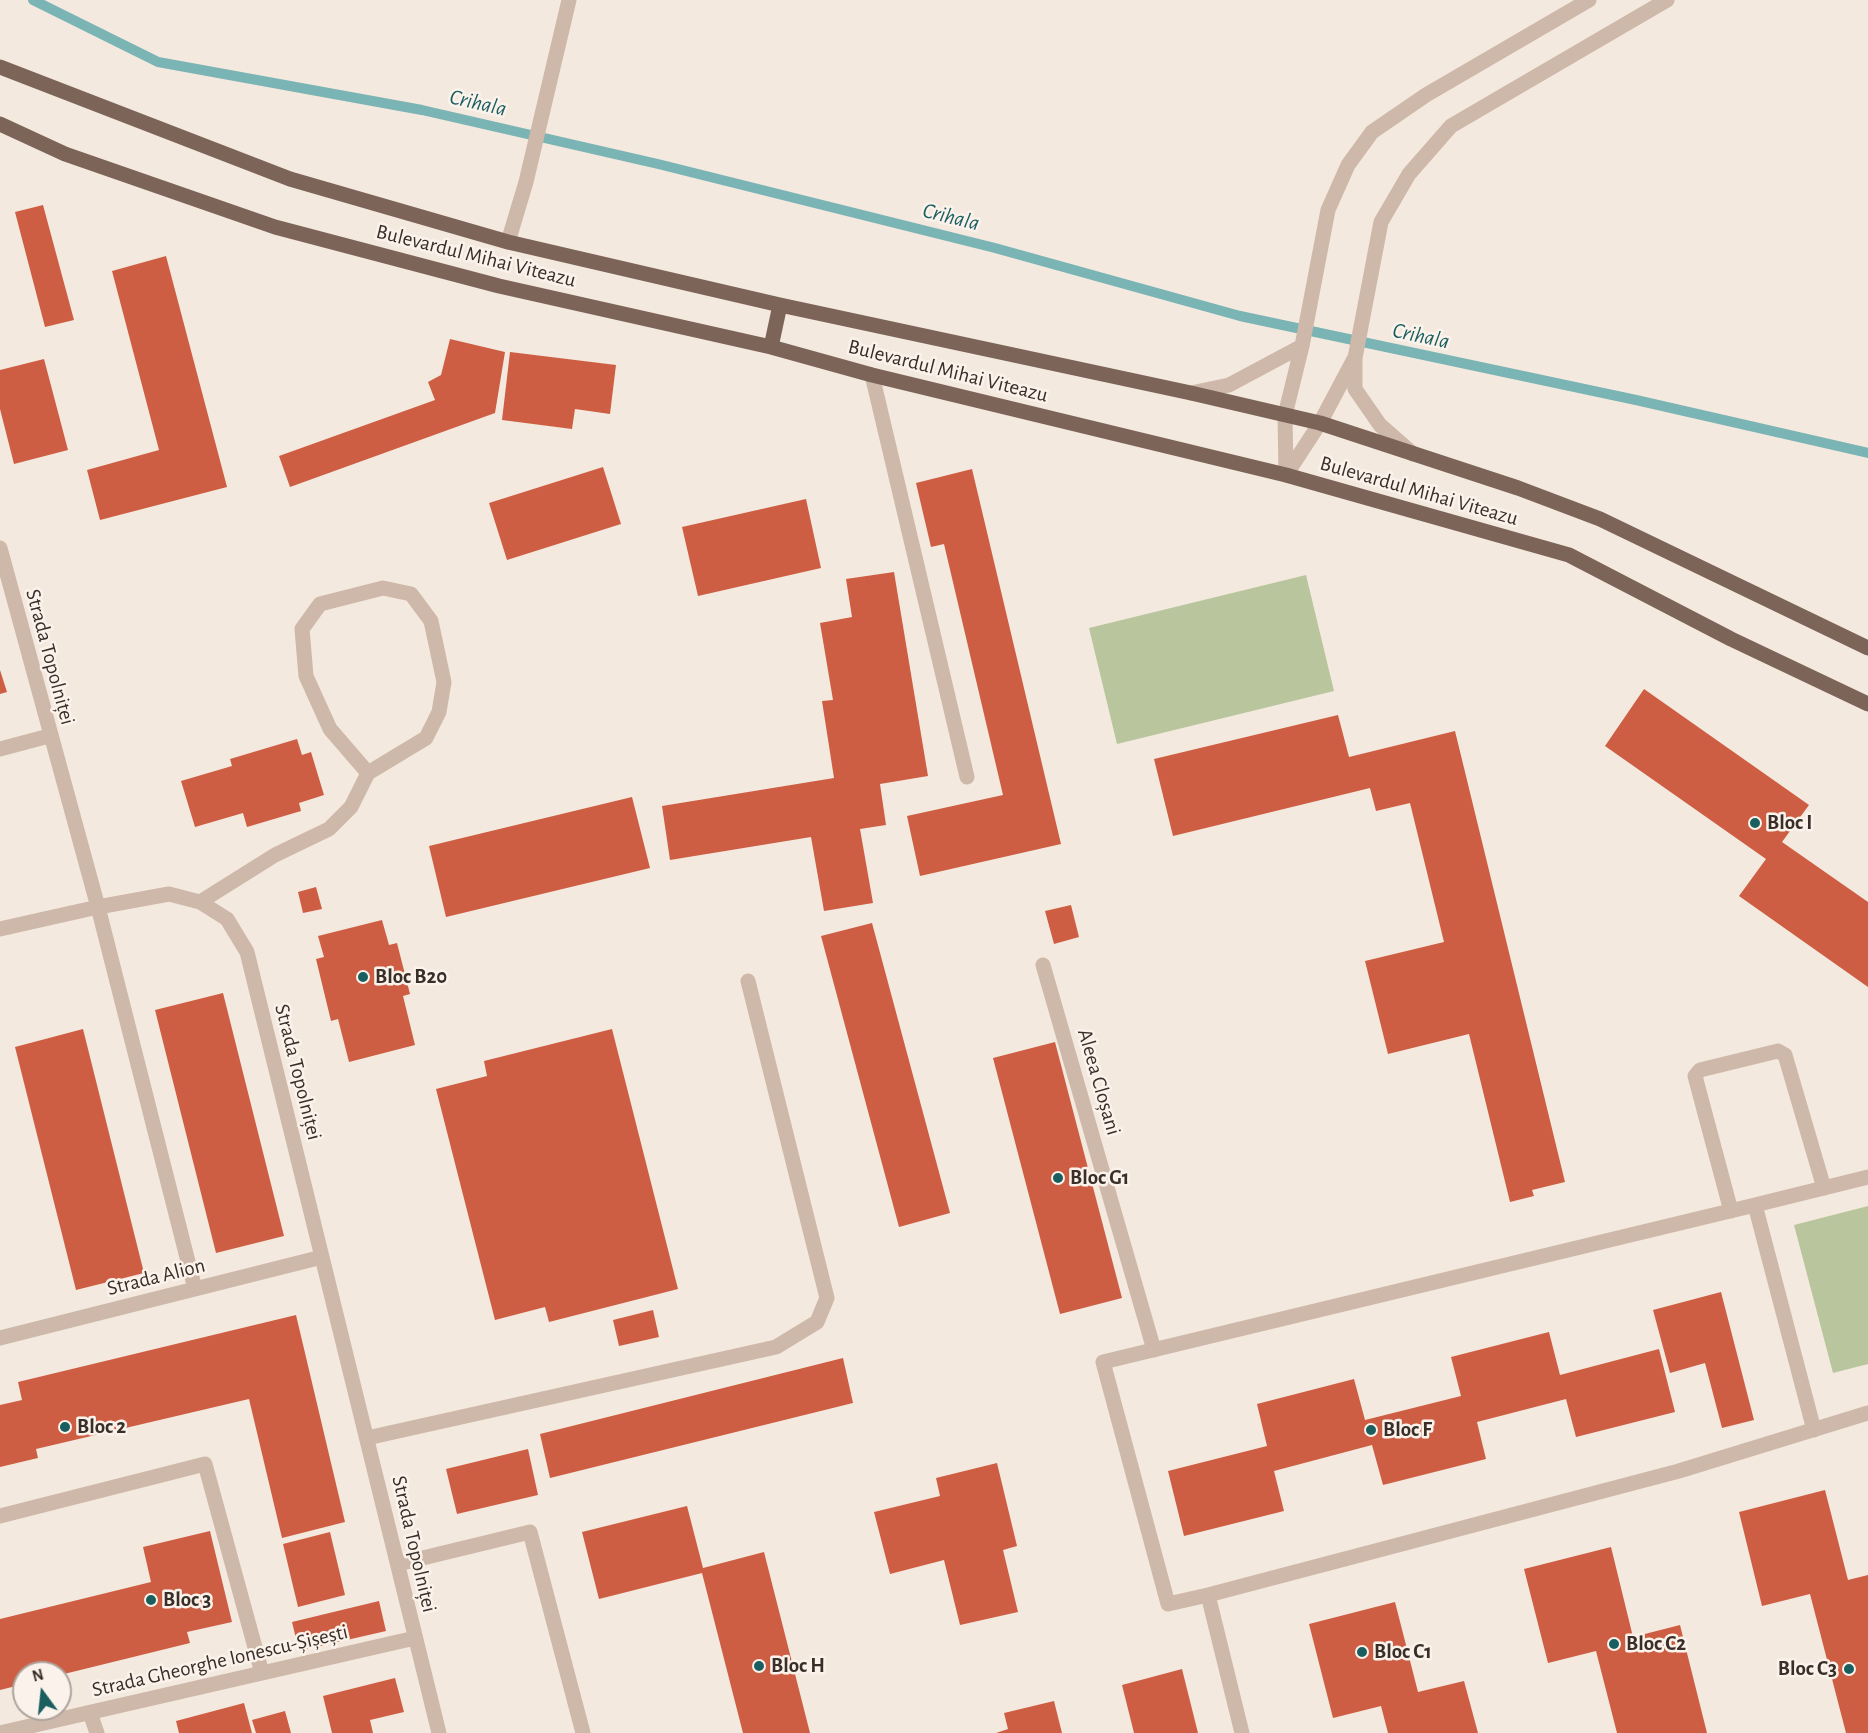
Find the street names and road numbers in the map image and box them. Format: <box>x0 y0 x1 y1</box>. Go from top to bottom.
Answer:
street label: Bulevardul Mihai Viteazu <box>374 219 578 293</box>
street label: Bulevardul Mihai Viteazu <box>846 334 1050 408</box>
street label: Bulevardul Mihai Viteazu <box>1317 451 1521 531</box>
street label: Strada Topolniței <box>20 586 80 728</box>
street label: Strada Topolniței <box>269 1001 327 1143</box>
street label: Aleea Cloșani <box>1072 1026 1126 1138</box>
street label: Strada Alion <box>104 1253 208 1301</box>
street label: Strada Topolniței <box>386 1473 442 1615</box>
street label: Strada Gheorghe Ionescu-Șișești <box>90 1619 350 1703</box>

